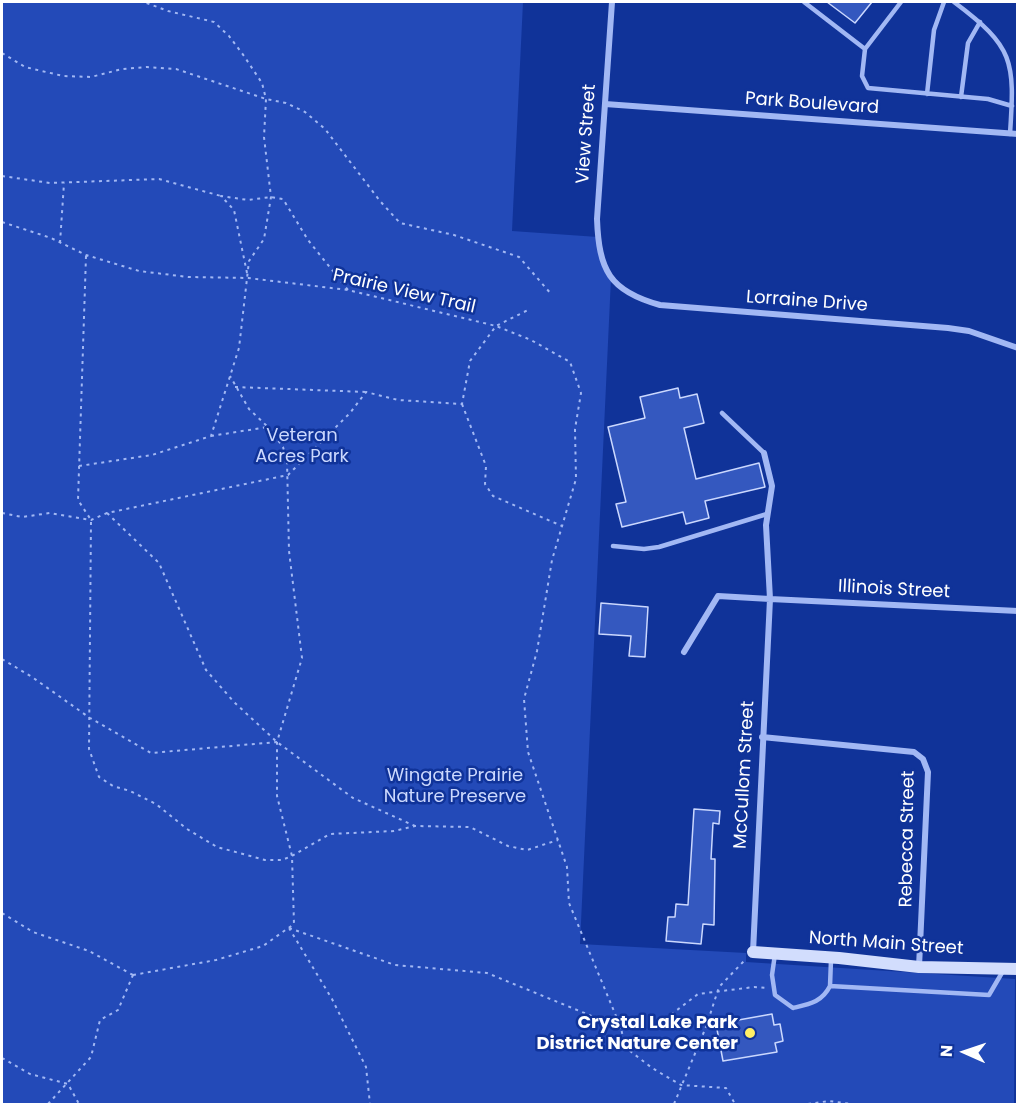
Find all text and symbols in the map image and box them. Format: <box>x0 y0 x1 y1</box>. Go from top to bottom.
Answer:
street label: View Street <box>573 83 601 185</box>
street label: Park Boulevard <box>744 89 880 119</box>
street label: Prairie View Trail <box>331 265 477 319</box>
street label: Lorraine Drive <box>745 287 869 317</box>
park label: Veteran Acres Park <box>255 425 349 468</box>
street label: Illinois Street <box>837 576 951 604</box>
street label: McCullom Street <box>730 700 760 850</box>
park label: Wingate Prairie Nature Preserve <box>384 765 526 808</box>
street label: Rebecca Street <box>896 770 920 908</box>
street label: North Main Street <box>808 928 964 960</box>
place label: Crystal Lake Park District Nature Center <box>536 1012 738 1054</box>
north arrow <box>935 1022 995 1082</box>
marker: Crystal Lake Park District Nature Center <box>743 1026 757 1040</box>
text: N <box>935 1044 958 1058</box>

